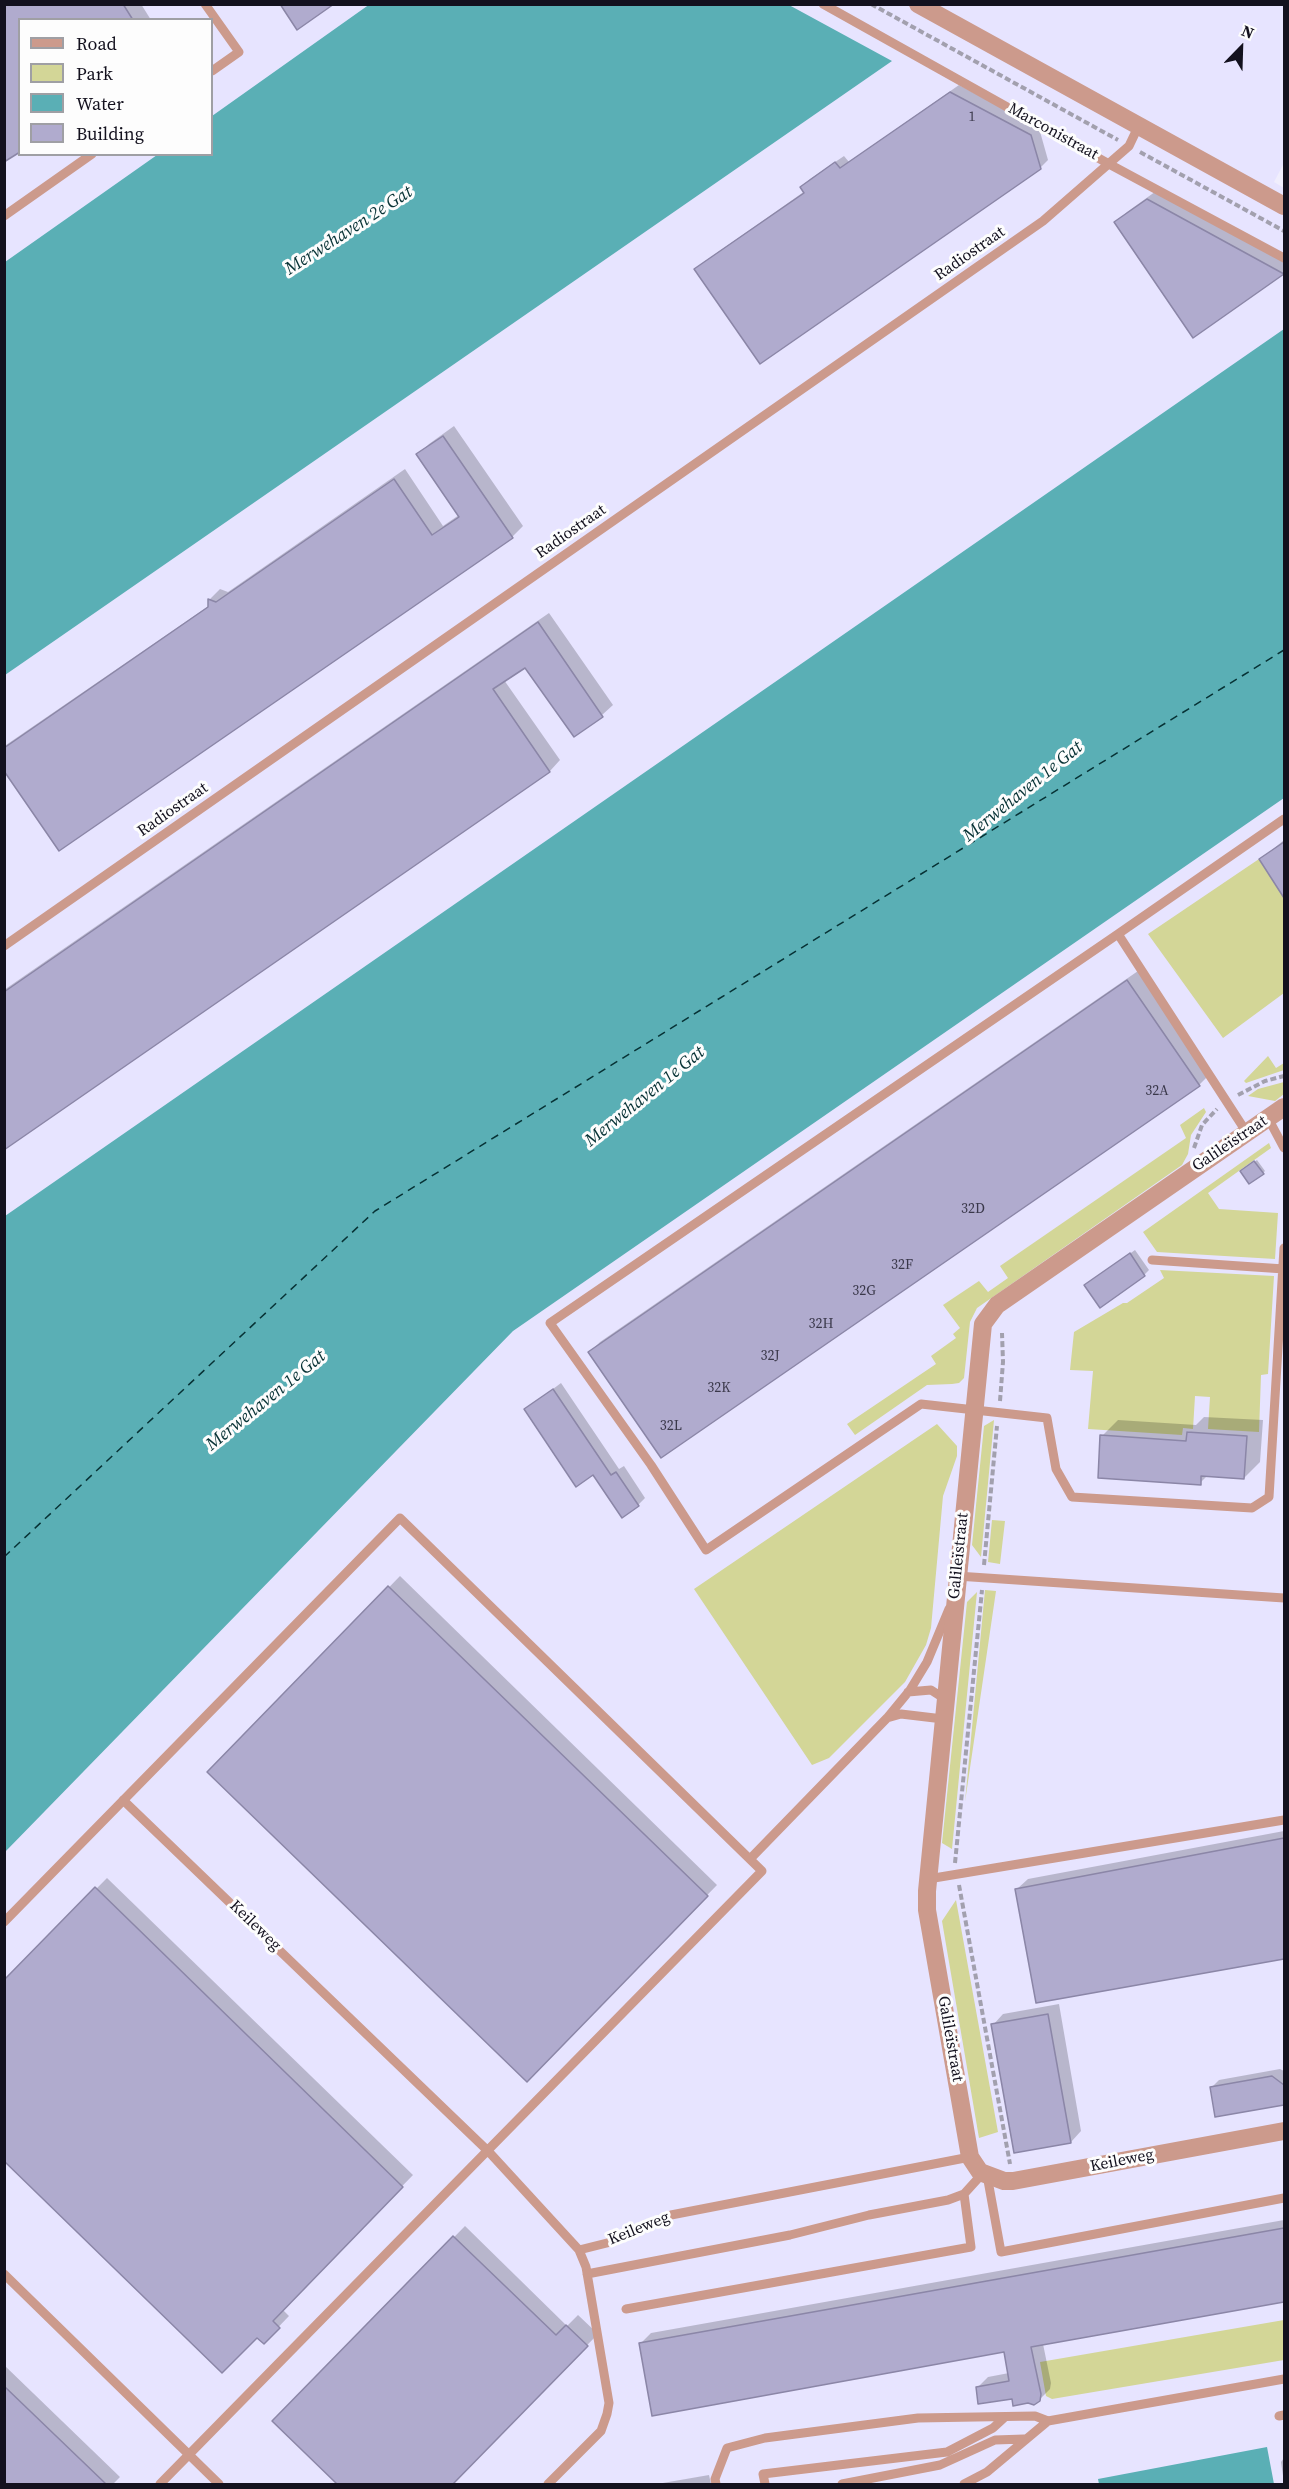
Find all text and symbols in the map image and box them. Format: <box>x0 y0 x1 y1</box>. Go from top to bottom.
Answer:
legend <box>18 18 213 156</box>
north arrow <box>1211 18 1271 78</box>
text: N <box>1238 19 1258 44</box>
text: Road <box>76 31 117 56</box>
text: Park <box>76 61 113 86</box>
text: Water <box>76 91 124 116</box>
street label: Marconistraat <box>1005 99 1101 165</box>
house number: 1 <box>969 109 975 125</box>
text: Building <box>76 121 144 146</box>
water label: Merwehaven 2e Gat <box>281 182 417 280</box>
street label: Radiostraat <box>931 223 1009 285</box>
street label: Radiostraat <box>532 501 610 563</box>
water label: Merwehaven 1e Gat <box>959 737 1087 847</box>
street label: Radiostraat <box>134 779 212 841</box>
water label: Merwehaven 1e Gat <box>581 1042 709 1152</box>
house number: 32A <box>1145 1083 1169 1099</box>
street label: Galileïstraat <box>1189 1112 1271 1176</box>
house number: 32D <box>961 1201 985 1217</box>
house number: 32F <box>891 1257 913 1273</box>
house number: 32G <box>852 1283 876 1299</box>
house number: 32H <box>808 1316 834 1332</box>
water label: Merwehaven 1e Gat <box>202 1346 330 1456</box>
house number: 32J <box>760 1348 780 1364</box>
house number: 32K <box>707 1380 731 1396</box>
house number: 32L <box>660 1418 682 1434</box>
street label: Galileïstraat <box>945 1512 973 1600</box>
street label: Keileweg <box>225 1897 285 1955</box>
street label: Galileïstraat <box>933 1995 967 2083</box>
street label: Keileweg <box>1089 2145 1155 2177</box>
street label: Keileweg <box>606 2208 672 2250</box>

